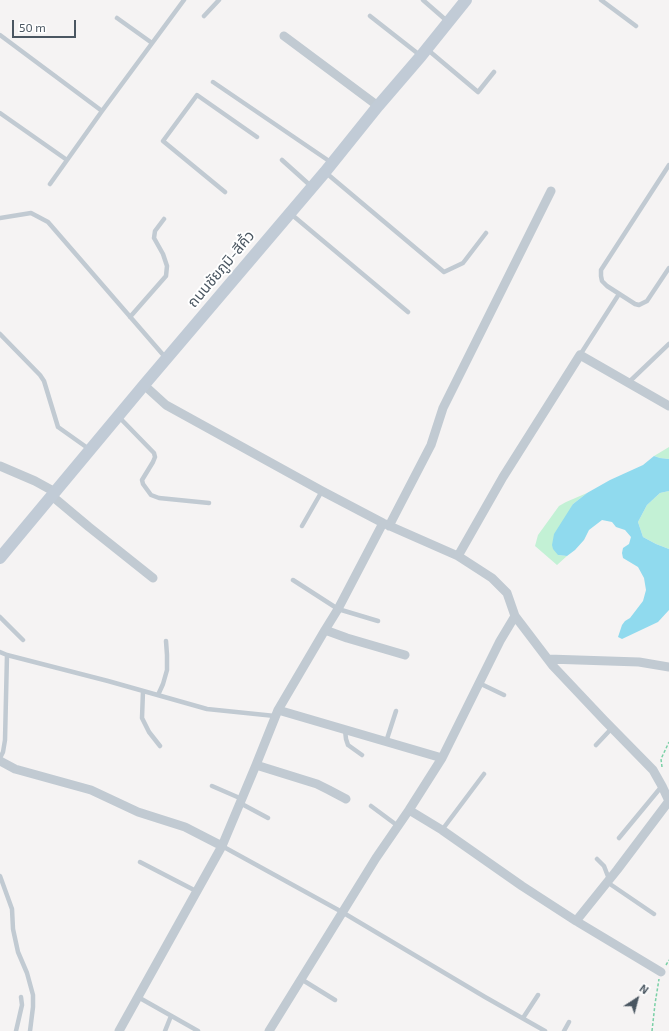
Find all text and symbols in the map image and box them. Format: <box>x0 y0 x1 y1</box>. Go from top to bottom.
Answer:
scale bar <box>14 12 78 38</box>
text: 50 m <box>19 20 46 34</box>
street label: ถนนชัยภูมิ-สีคิ้ว <box>184 227 258 311</box>
north arrow <box>617 979 657 1019</box>
text: N <box>637 981 651 996</box>

